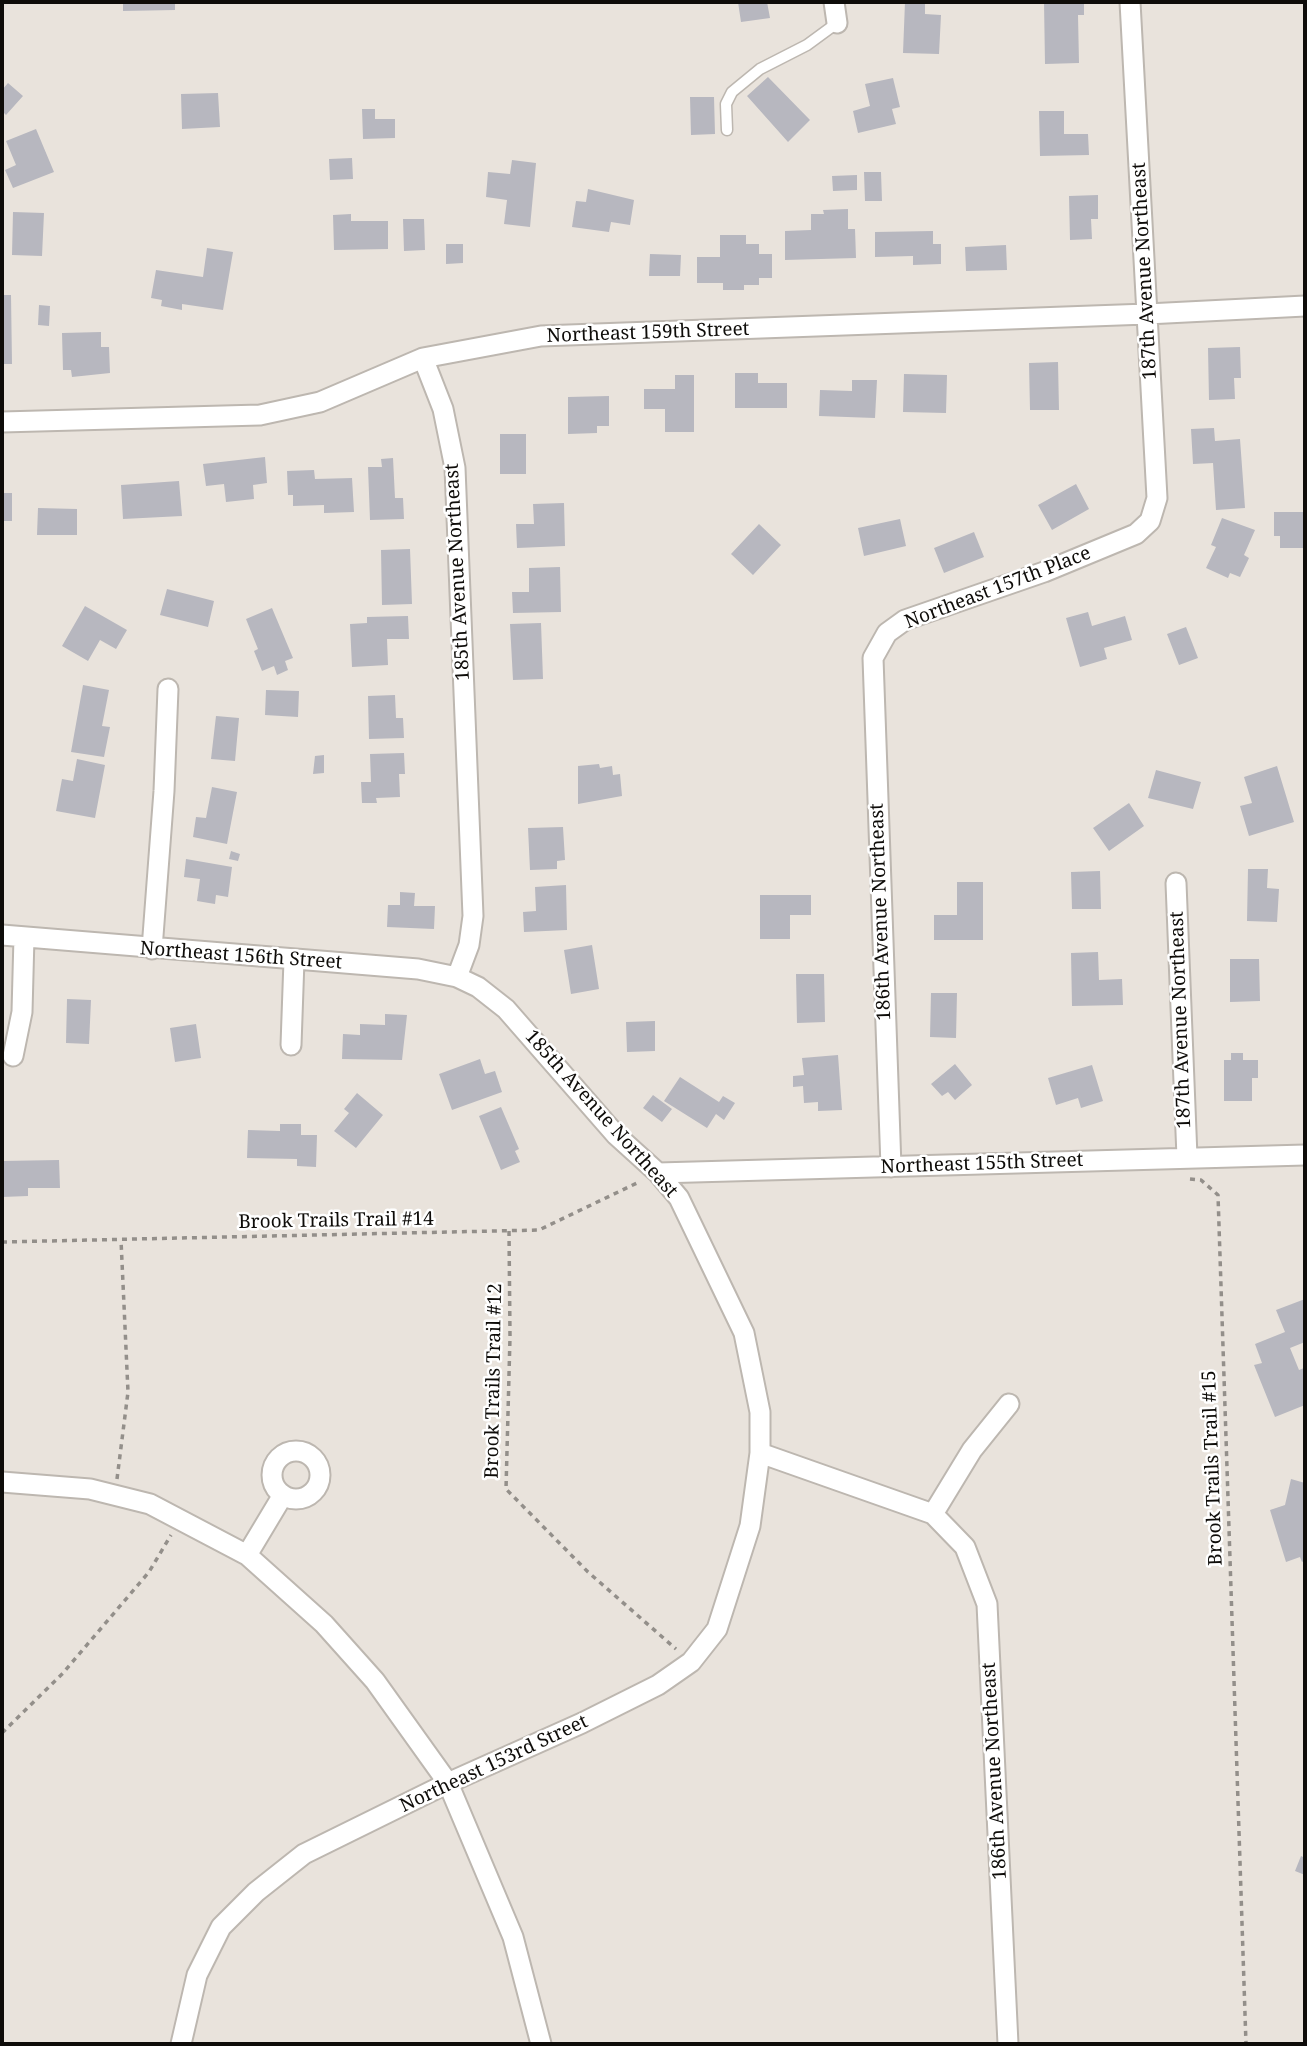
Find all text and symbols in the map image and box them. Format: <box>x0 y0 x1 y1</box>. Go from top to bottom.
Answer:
street label: 187th Avenue Northeast <box>1128 162 1162 380</box>
street label: Northeast 159th Street <box>546 318 750 348</box>
street label: 185th Avenue Northeast <box>441 463 475 681</box>
street label: Northeast 157th Place <box>902 542 1094 634</box>
street label: 186th Avenue Northeast <box>866 803 896 1021</box>
street label: 187th Avenue Northeast <box>1166 911 1196 1129</box>
street label: Northeast 156th Street <box>139 938 343 974</box>
street label: 185th Avenue Northeast <box>520 1025 682 1203</box>
street label: Northeast 155th Street <box>880 1149 1084 1179</box>
street label: Brook Trails Trail #14 <box>238 1208 434 1234</box>
street label: Brook Trails Trail #12 <box>481 1283 507 1479</box>
street label: Brook Trails Trail #15 <box>1198 1370 1228 1566</box>
street label: 186th Avenue Northeast <box>978 1662 1012 1880</box>
street label: Northeast 153rd Street <box>396 1710 592 1818</box>

